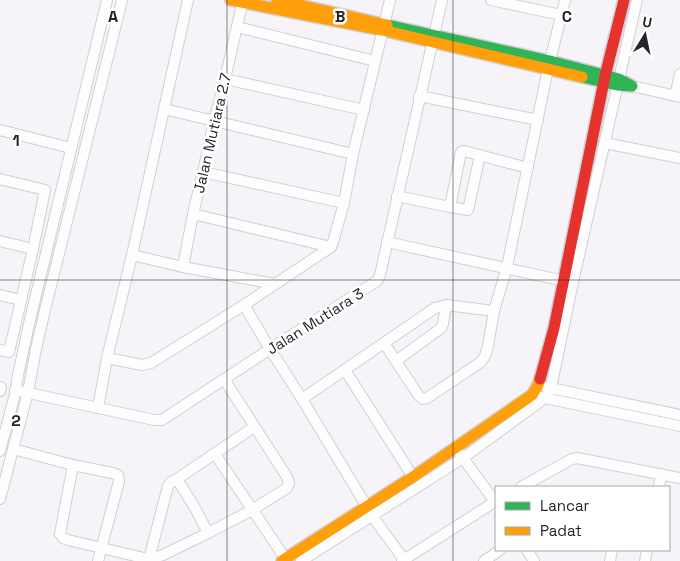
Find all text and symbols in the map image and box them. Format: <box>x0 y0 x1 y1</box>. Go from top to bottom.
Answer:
text: A <box>108 6 118 27</box>
text: B <box>335 6 345 27</box>
text: C <box>562 6 572 27</box>
north arrow <box>620 10 670 60</box>
text: U <box>641 13 653 32</box>
street label: Jalan Mutiara 2.7 <box>189 71 235 195</box>
text: 1 <box>12 130 20 151</box>
street label: Jalan Mutiara 3 <box>263 284 367 358</box>
text: 2 <box>11 410 21 431</box>
legend <box>495 486 670 551</box>
text: Lancar <box>540 496 590 515</box>
text: Padat <box>540 521 582 540</box>

